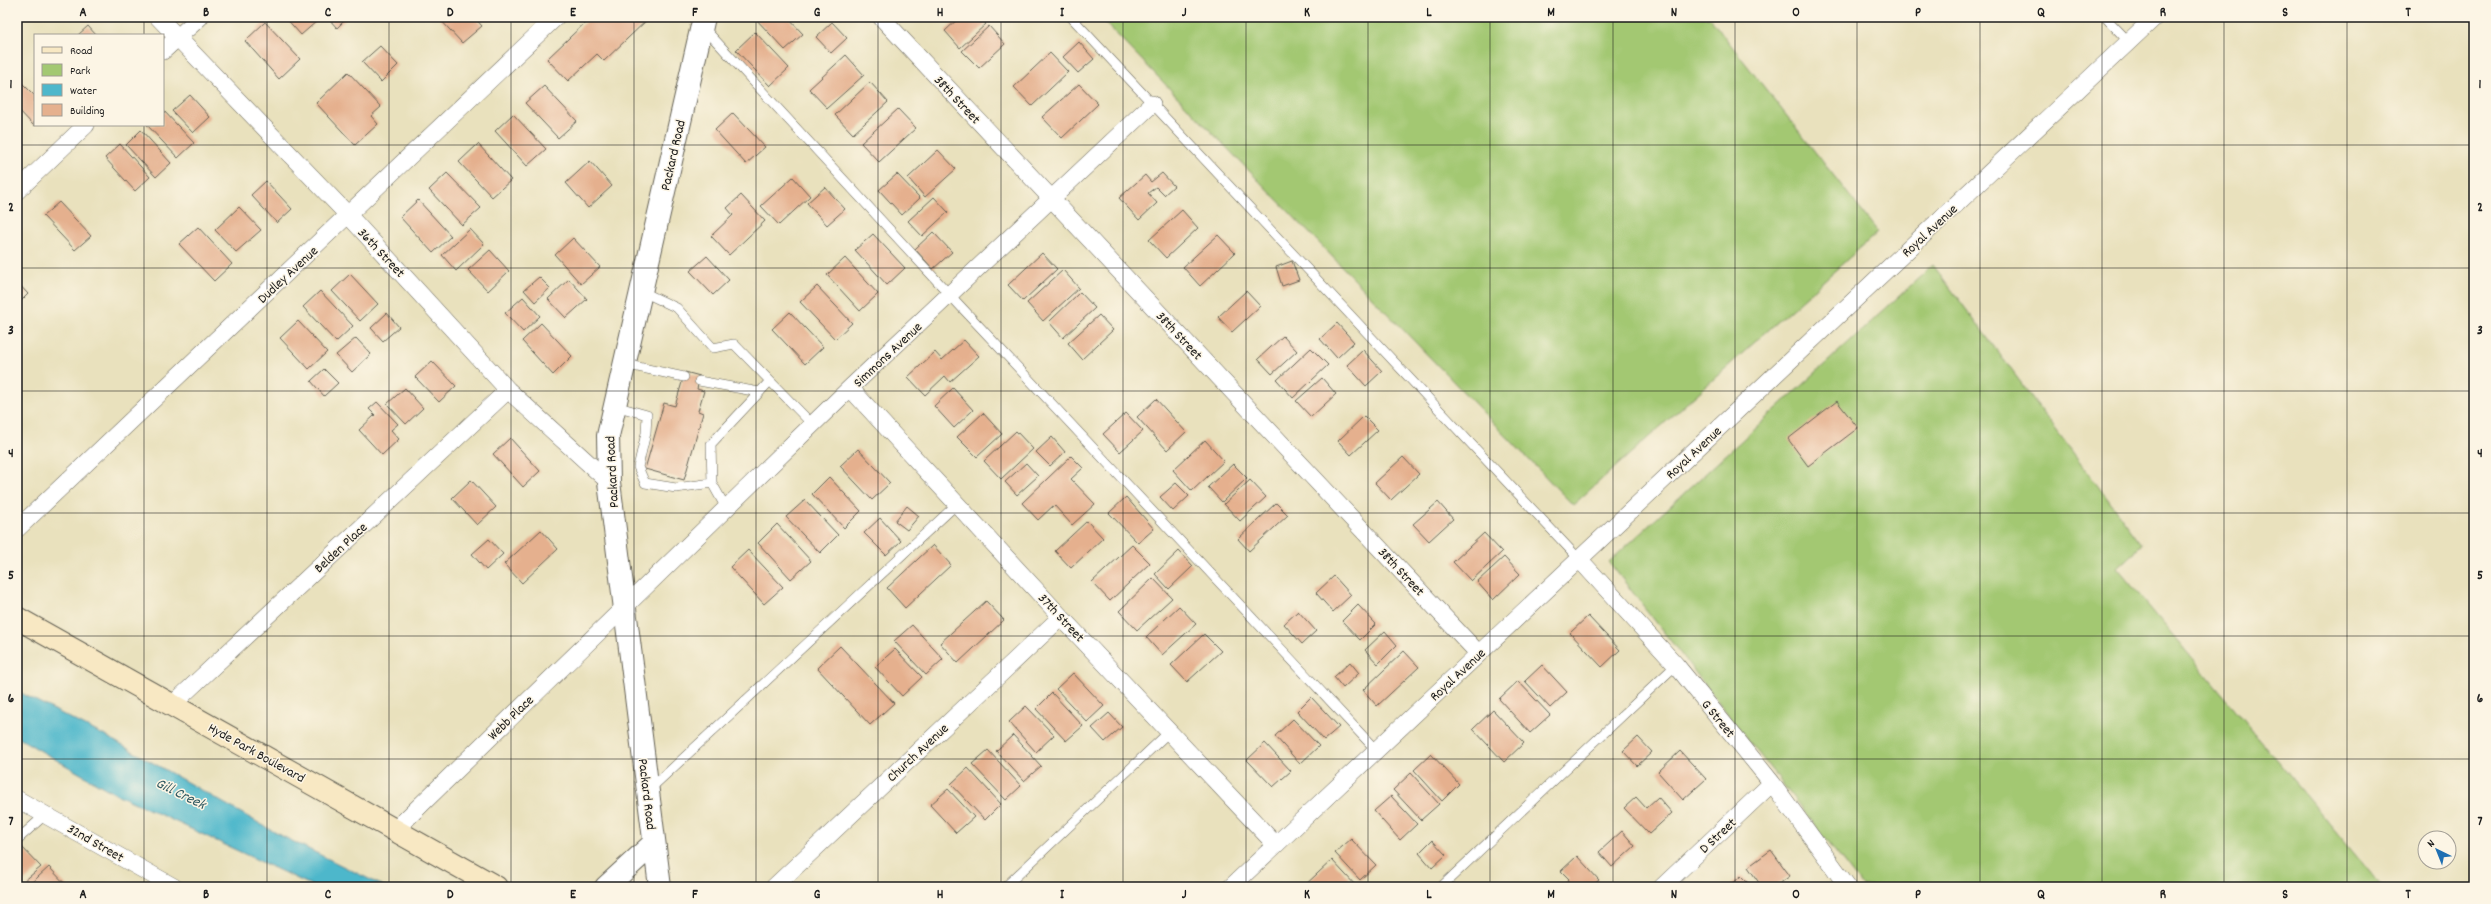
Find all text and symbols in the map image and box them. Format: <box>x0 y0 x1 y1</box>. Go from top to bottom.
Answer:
text: A <box>79 4 87 23</box>
text: B <box>203 4 209 23</box>
text: C <box>325 4 332 23</box>
text: D <box>447 4 454 23</box>
text: E <box>570 4 577 23</box>
text: F <box>692 4 698 23</box>
text: G <box>814 4 821 23</box>
text: H <box>937 4 944 23</box>
text: I <box>1060 4 1065 23</box>
text: J <box>1182 4 1187 23</box>
text: K <box>1304 4 1310 23</box>
text: L <box>1426 4 1432 23</box>
text: M <box>1547 4 1555 23</box>
text: N <box>1671 4 1677 23</box>
text: O <box>1792 4 1800 23</box>
text: P <box>1915 4 1921 23</box>
text: Q <box>2037 4 2045 23</box>
text: R <box>2160 4 2166 23</box>
text: S <box>2282 4 2288 23</box>
text: T <box>2405 4 2411 23</box>
legend <box>34 34 164 126</box>
text: Road <box>70 43 92 60</box>
text: Park <box>70 63 91 80</box>
street label: 38th Street <box>929 71 985 129</box>
text: 1 <box>10 76 13 95</box>
text: 1 <box>2479 76 2482 95</box>
text: Water <box>70 83 97 100</box>
text: Building <box>70 103 105 120</box>
street label: Packard Road <box>656 118 692 193</box>
text: 2 <box>8 199 14 218</box>
text: 2 <box>2477 199 2483 218</box>
street label: Royal Avenue <box>1898 200 1963 263</box>
street label: 36th Street <box>352 224 409 283</box>
street label: Dudley Avenue <box>254 242 323 309</box>
street label: 38th Street <box>1151 307 1207 365</box>
street label: Simmons Avenue <box>849 318 927 393</box>
text: 3 <box>8 322 14 341</box>
text: 3 <box>2477 322 2483 341</box>
street label: Royal Avenue <box>1662 422 1727 485</box>
street label: Packard Road <box>601 435 625 508</box>
text: 4 <box>8 445 14 464</box>
text: 4 <box>2477 445 2483 464</box>
street label: Belden Place <box>310 518 373 578</box>
street label: 38th Street <box>1373 543 1429 601</box>
text: 5 <box>8 567 14 586</box>
text: 5 <box>2477 567 2483 586</box>
street label: 37th Street <box>1033 589 1088 647</box>
street label: Royal Avenue <box>1426 644 1491 707</box>
text: 6 <box>8 690 15 709</box>
text: 6 <box>2477 690 2484 709</box>
street label: Webb Place <box>484 691 539 746</box>
street label: G Street <box>1696 696 1739 743</box>
street label: Hyde Park Boulevard <box>204 719 308 789</box>
street label: Church Avenue <box>883 720 954 787</box>
street label: Packard Road <box>632 757 660 831</box>
water label: Gill Creek <box>151 773 211 817</box>
text: 7 <box>9 813 14 832</box>
text: 7 <box>2478 813 2483 832</box>
street label: D Street <box>1695 814 1741 859</box>
street label: 32nd Street <box>63 819 127 868</box>
north arrow <box>2417 830 2457 870</box>
text: N <box>2424 836 2439 852</box>
text: A <box>79 886 87 904</box>
text: B <box>203 886 209 904</box>
text: C <box>325 886 332 904</box>
text: D <box>447 886 454 904</box>
text: E <box>570 886 577 904</box>
text: F <box>692 886 698 904</box>
text: G <box>814 886 821 904</box>
text: H <box>937 886 944 904</box>
text: I <box>1060 886 1065 904</box>
text: J <box>1182 886 1187 904</box>
text: K <box>1304 886 1310 904</box>
text: L <box>1426 886 1432 904</box>
text: M <box>1547 886 1555 904</box>
text: N <box>1671 886 1677 904</box>
text: O <box>1792 886 1800 904</box>
text: P <box>1915 886 1921 904</box>
text: Q <box>2037 886 2045 904</box>
text: R <box>2160 886 2166 904</box>
text: S <box>2282 886 2288 904</box>
text: T <box>2405 886 2411 904</box>

